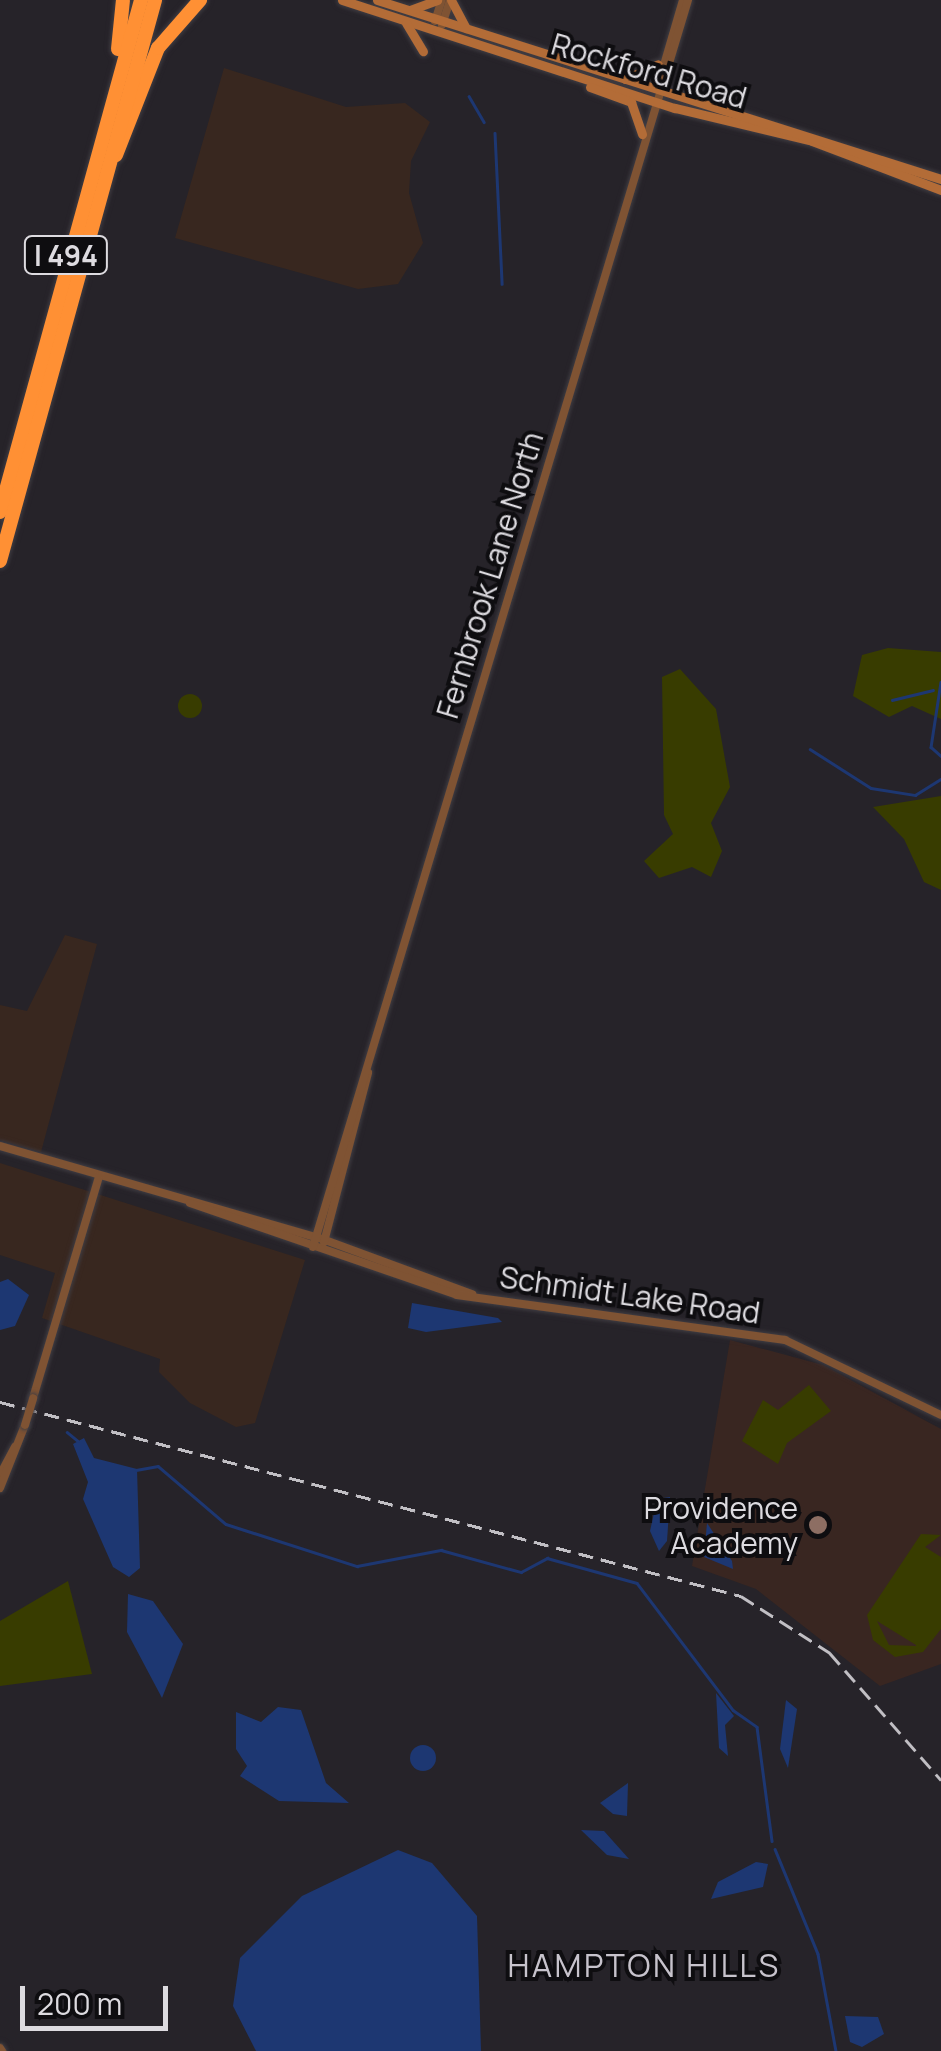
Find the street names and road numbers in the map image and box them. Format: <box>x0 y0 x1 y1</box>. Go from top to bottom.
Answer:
street label: Rockford Road <box>547 26 751 116</box>
road number: I 494 <box>23 232 108 278</box>
street label: Fernbrook Lane North <box>429 427 551 723</box>
street label: Schmidt Lake Road <box>498 1259 762 1331</box>

